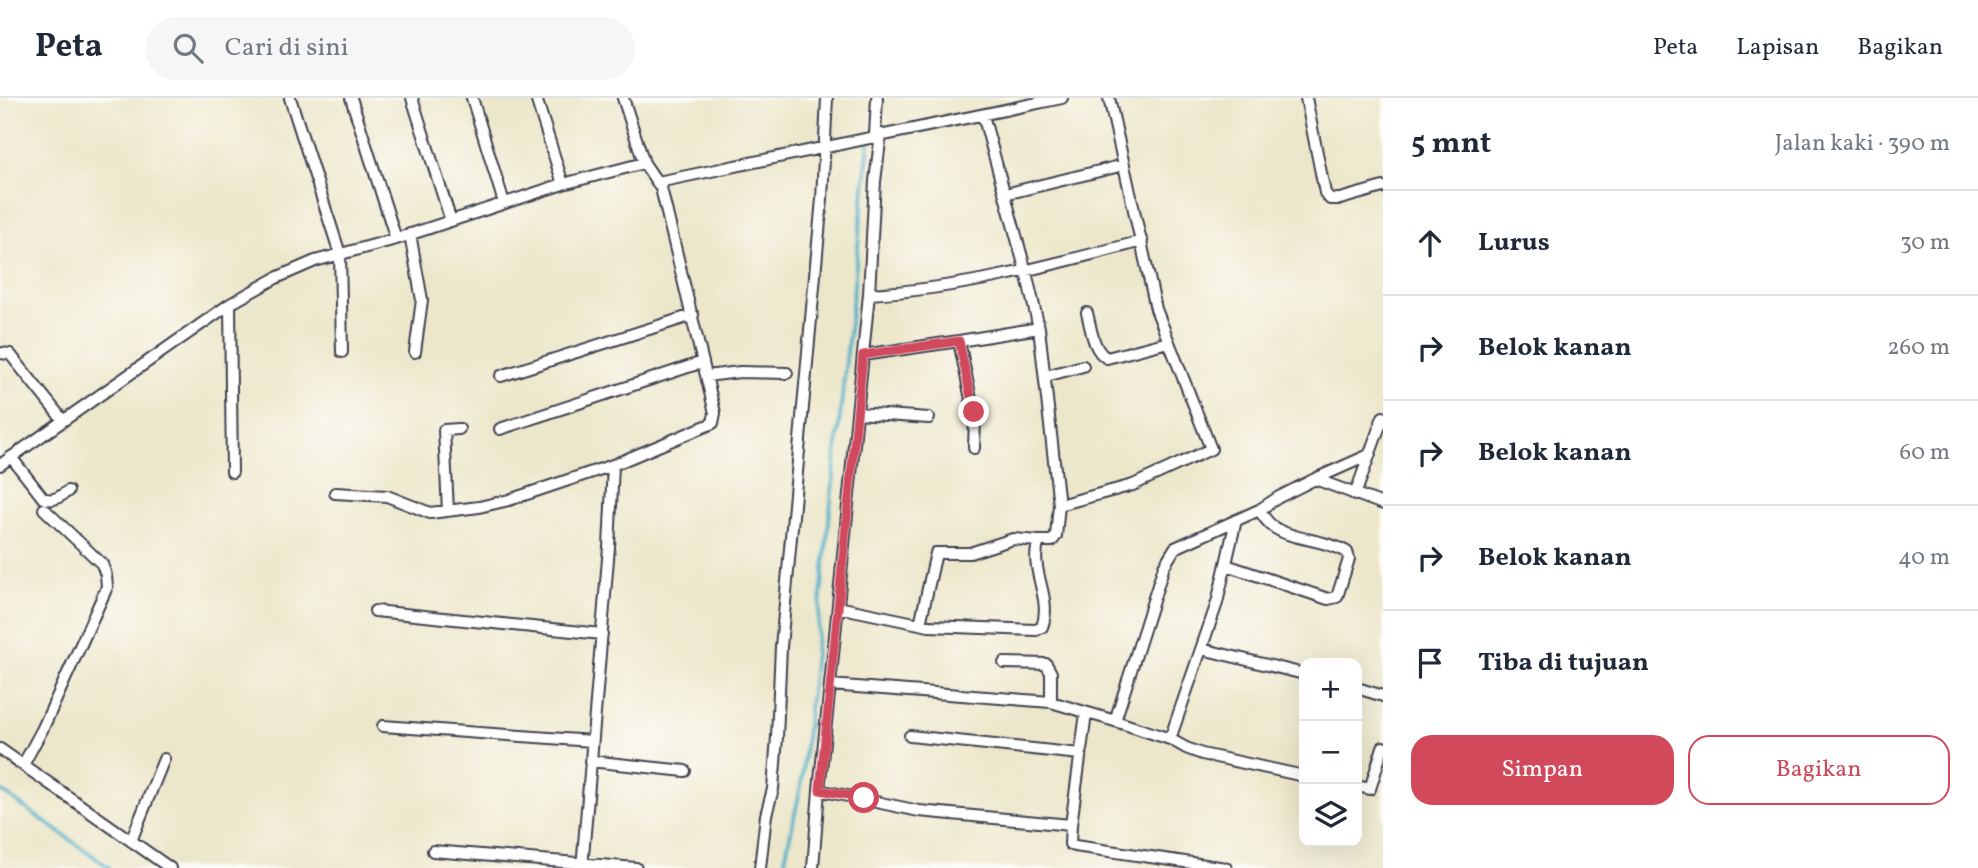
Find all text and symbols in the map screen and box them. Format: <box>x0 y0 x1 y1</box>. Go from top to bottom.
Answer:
search box <box>145 17 635 80</box>
text: Peta <box>35 25 103 71</box>
icon: search <box>169 29 207 67</box>
text: Cari di sini <box>225 30 349 66</box>
text: Peta <box>1653 31 1698 65</box>
text: Lapisan <box>1736 31 1819 65</box>
text: Bagikan <box>1857 31 1943 65</box>
text: 5 mnt <box>1411 123 1491 165</box>
text: Jalan kaki · 390 m <box>1775 128 1950 160</box>
icon: ahead <box>1411 224 1449 262</box>
text: Lurus <box>1478 225 1550 261</box>
text: 30 m <box>1900 227 1950 259</box>
icon: right <box>1411 329 1449 367</box>
text: Belok kanan <box>1478 330 1632 366</box>
text: 260 m <box>1887 332 1950 364</box>
route end <box>958 396 989 427</box>
icon: right <box>1411 434 1449 472</box>
text: Belok kanan <box>1478 435 1632 471</box>
text: 60 m <box>1900 437 1950 469</box>
icon: right <box>1411 539 1449 577</box>
text: Belok kanan <box>1478 540 1632 576</box>
text: 40 m <box>1898 542 1950 574</box>
icon: arrive <box>1411 644 1449 682</box>
text: Tiba di tujuan <box>1478 645 1649 681</box>
map controls <box>1299 658 1362 847</box>
button: + <box>1299 658 1362 721</box>
button: − <box>1299 721 1362 784</box>
button: Simpan <box>1411 735 1674 805</box>
button: Bagikan <box>1688 735 1950 805</box>
route start <box>848 782 879 813</box>
button: layers <box>1299 784 1362 847</box>

